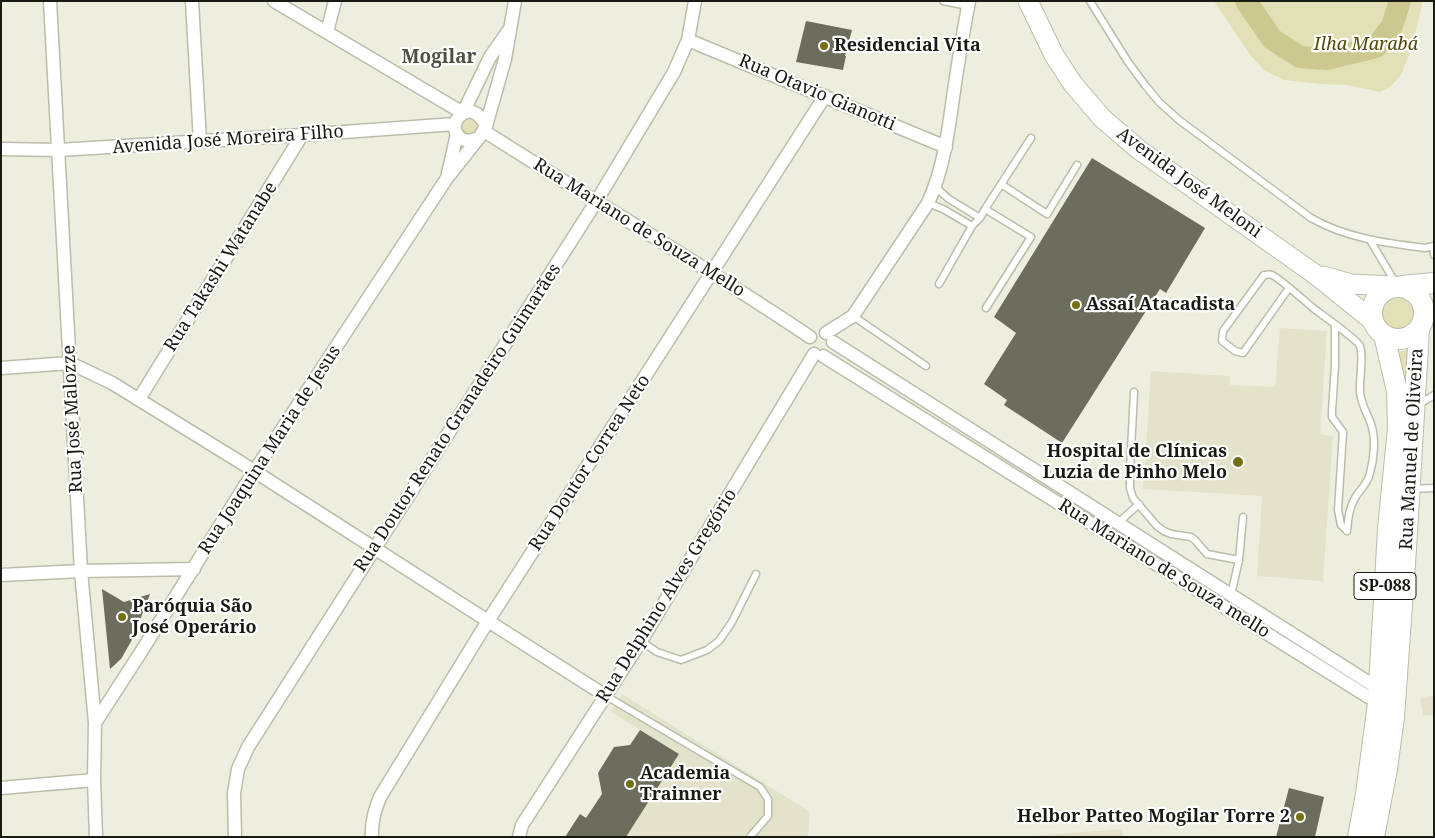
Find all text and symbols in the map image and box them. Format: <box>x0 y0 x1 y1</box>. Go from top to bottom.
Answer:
park label: Ilha Marabá <box>1314 34 1418 56</box>
place label: Residencial Vita <box>834 35 981 57</box>
marker: Residencial Vita <box>818 40 830 52</box>
district label: Mogilar <box>401 47 477 69</box>
street label: Rua Otavio Gianotti <box>735 50 899 136</box>
street label: Avenida José Moreira Filho <box>112 121 344 159</box>
street label: Avenida José Meloni <box>1112 123 1266 243</box>
street label: Rua Mariano de Souza Mello <box>529 154 749 302</box>
street label: Rua Takashi Watanabe <box>160 178 282 356</box>
street label: Rua Doutor Renato Granadeiro Guimarães <box>350 260 566 576</box>
place label: Assaí Atacadista <box>1086 294 1235 316</box>
marker: Assaí Atacadista <box>1070 299 1082 311</box>
street label: Rua Joaquina Maria de Jesus <box>194 341 346 559</box>
street label: Rua José Malozze <box>58 344 88 494</box>
street label: Rua Manuel de Oliveira <box>1396 348 1428 550</box>
street label: Rua Doutor Correa Neto <box>525 371 655 555</box>
place label: Hospital de Clínicas Luzia de Pinho Melo <box>1043 441 1227 484</box>
marker: Hospital de Clínicas Luzia de Pinho Melo <box>1231 455 1245 469</box>
street label: Rua Delphino Alves Gregório <box>592 485 742 707</box>
street label: Rua Mariano de Souza mello <box>1054 495 1274 643</box>
road number: SP-088 <box>1354 572 1416 600</box>
place label: Paróquia São José Operário <box>132 596 257 638</box>
marker: Paróquia São José Operário <box>116 611 128 623</box>
place label: Academia Trainner <box>640 763 730 806</box>
marker: Academia Trainner <box>624 778 636 790</box>
place label: Helbor Patteo Mogilar Torre 2 <box>1017 806 1290 828</box>
marker: Helbor Patteo Mogilar Torre 2 <box>1294 811 1306 823</box>

